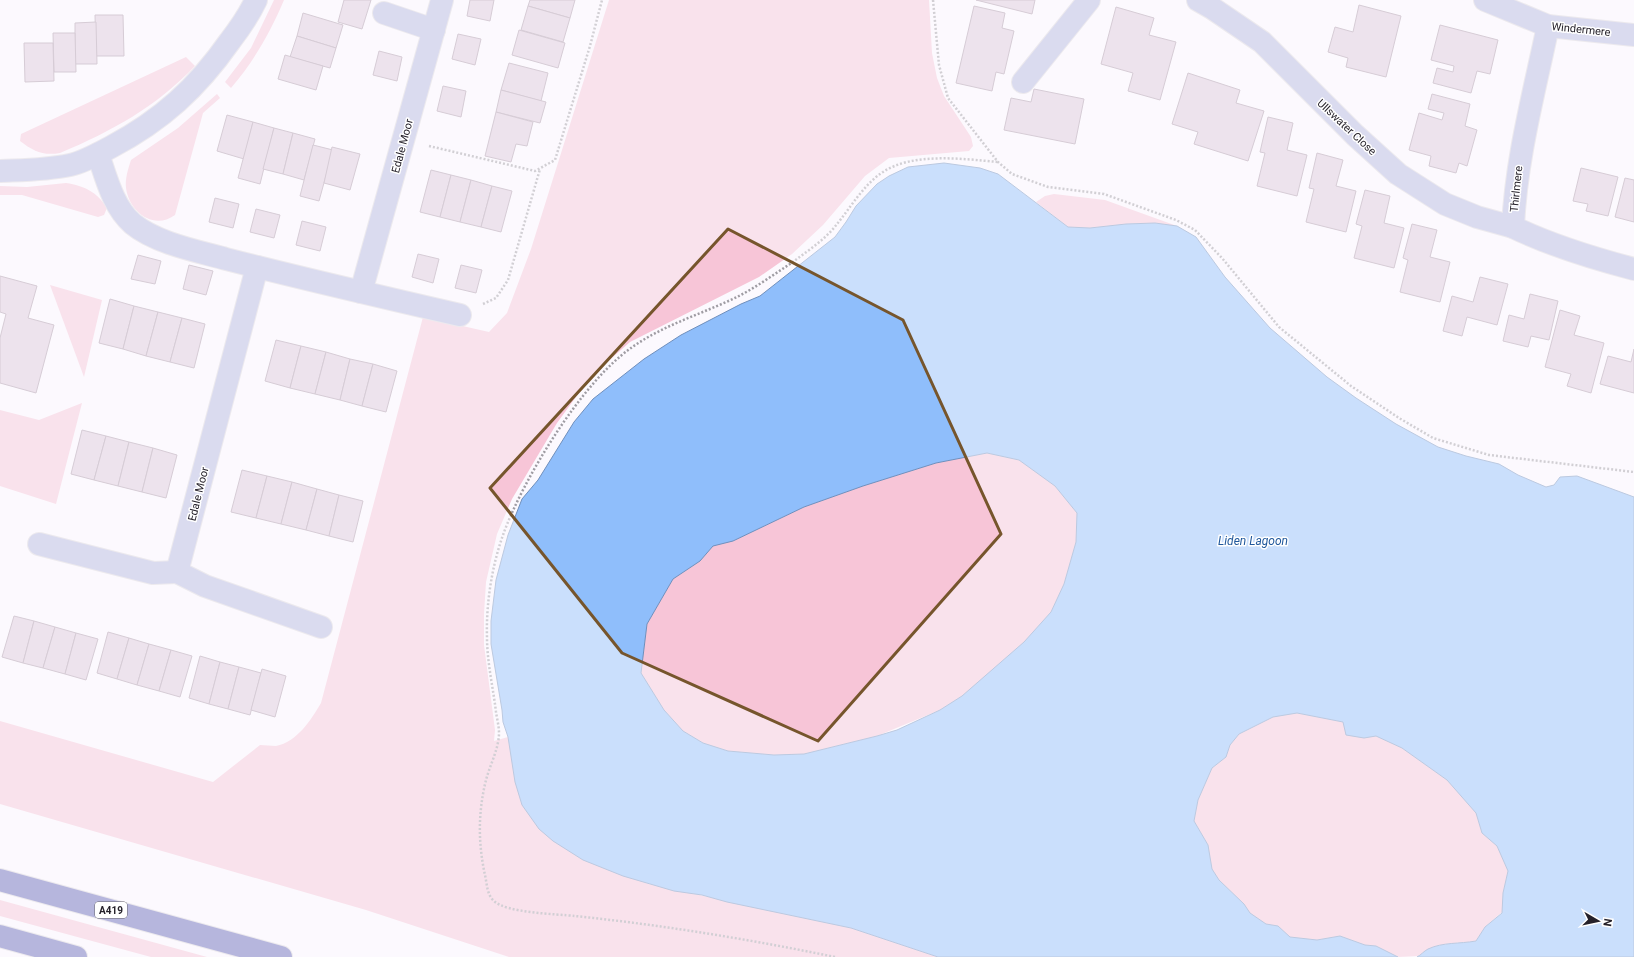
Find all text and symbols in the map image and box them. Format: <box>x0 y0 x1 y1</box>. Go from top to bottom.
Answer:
street label: Windermere <box>1551 20 1611 39</box>
street label: Ullswater Close <box>1314 97 1379 158</box>
street label: Edale Moor <box>389 117 416 175</box>
street label: Thirlmere <box>1508 165 1525 213</box>
street label: Edale Moor <box>185 465 212 523</box>
water label: Liden Lagoon <box>1218 534 1288 548</box>
north arrow <box>1578 901 1618 941</box>
road number: A419 <box>95 902 127 918</box>
text: N <box>1600 918 1614 928</box>

